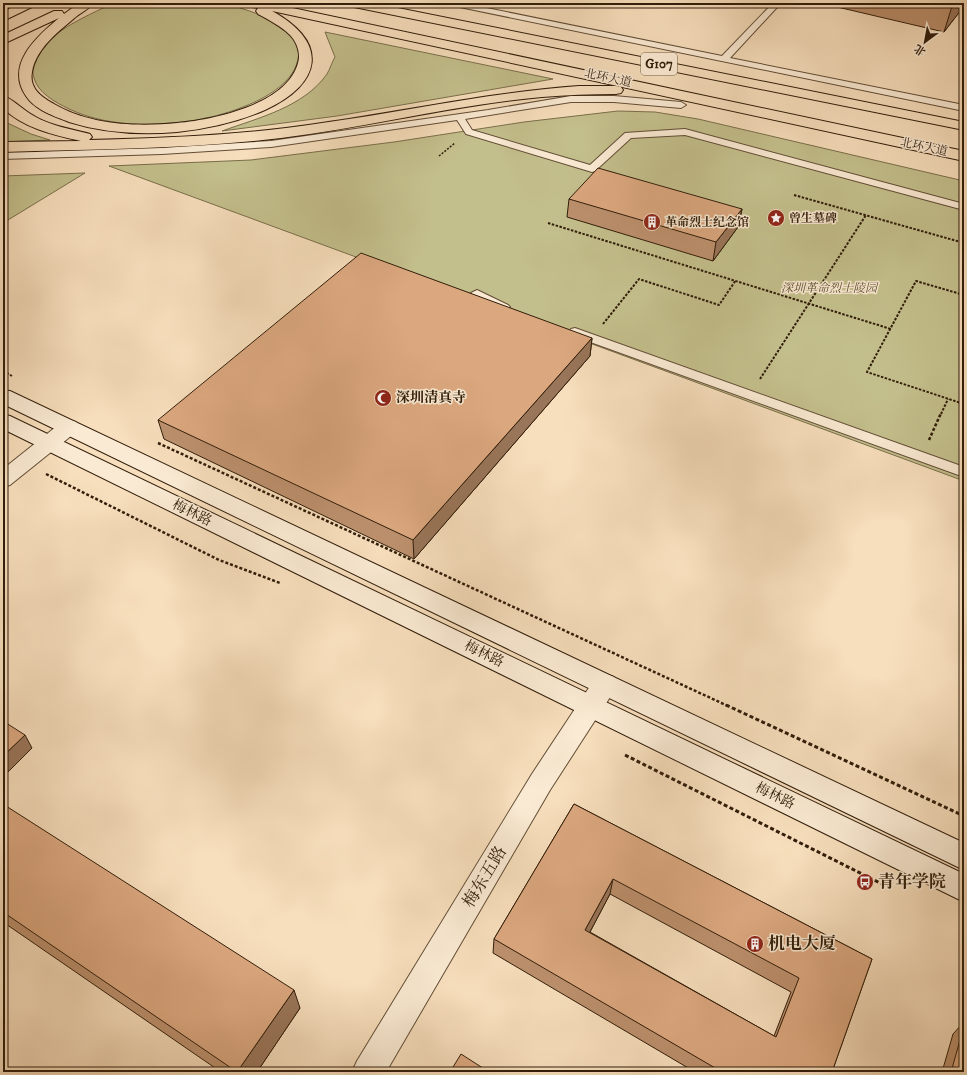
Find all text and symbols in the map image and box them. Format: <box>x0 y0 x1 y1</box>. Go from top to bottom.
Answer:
north arrow <box>905 22 945 62</box>
text: 北 <box>912 41 929 58</box>
road number: G107 <box>641 53 677 75</box>
street label: 北环大道 <box>583 66 633 90</box>
street label: 北环大道 <box>899 135 949 159</box>
place icon: 曾生墓碑 <box>766 208 786 228</box>
place label: 曾生墓碑 <box>789 211 837 226</box>
building icon: 革命烈士纪念馆 <box>642 212 662 232</box>
place label: 革命烈士纪念馆 <box>665 215 749 230</box>
park label: 深圳革命烈士陵园 <box>781 281 879 296</box>
mosque icon: 深圳清真寺 <box>373 388 393 408</box>
place label: 深圳清真寺 <box>396 389 466 407</box>
street label: 梅林路 <box>169 496 215 530</box>
street label: 梅林路 <box>461 637 507 671</box>
street label: 梅林路 <box>752 779 798 813</box>
street label: 梅东五路 <box>458 842 512 912</box>
place label: 青年学院 <box>878 871 946 893</box>
bus stop icon: 青年学院 <box>855 872 875 892</box>
place label: 机电大厦 <box>768 933 836 955</box>
building icon: 机电大厦 <box>745 934 765 954</box>

